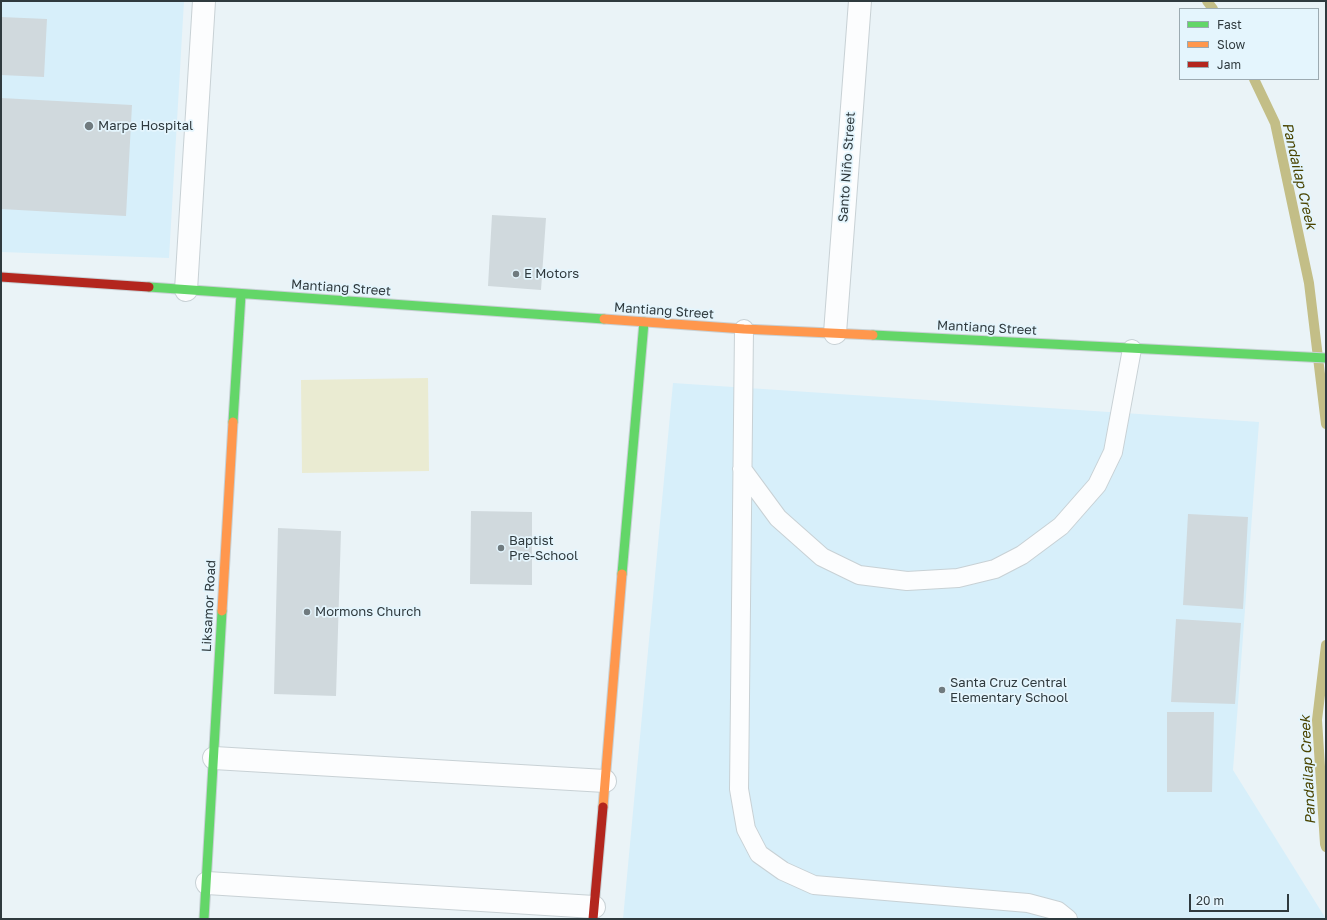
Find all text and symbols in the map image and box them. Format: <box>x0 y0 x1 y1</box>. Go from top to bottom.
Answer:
legend <box>1179 8 1319 80</box>
text: Fast <box>1217 17 1242 32</box>
text: Slow <box>1217 37 1245 52</box>
text: Jam <box>1217 57 1241 72</box>
street label: Santo Niño Street <box>835 111 859 223</box>
place label: Marpe Hospital <box>98 118 193 134</box>
marker: Marpe Hospital <box>83 120 95 132</box>
water label: Pandailap Creek <box>1279 121 1319 231</box>
place label: E Motors <box>524 266 579 282</box>
marker: E Motors <box>511 269 521 279</box>
street label: Mantiang Street <box>291 277 391 299</box>
street label: Mantiang Street <box>614 300 714 322</box>
street label: Mantiang Street <box>937 318 1037 338</box>
place label: Baptist Pre-School <box>509 533 578 564</box>
marker: Baptist Pre-School <box>496 543 506 553</box>
street label: Liksamor Road <box>199 560 219 652</box>
place label: Mormons Church <box>315 604 421 620</box>
marker: Mormons Church <box>302 607 312 617</box>
place label: Santa Cruz Central Elementary School <box>950 675 1068 706</box>
marker: Santa Cruz Central Elementary School <box>937 685 947 695</box>
water label: Pandailap Creek <box>1297 715 1319 825</box>
scale bar <box>1191 886 1291 912</box>
text: 20 m <box>1196 893 1224 908</box>

